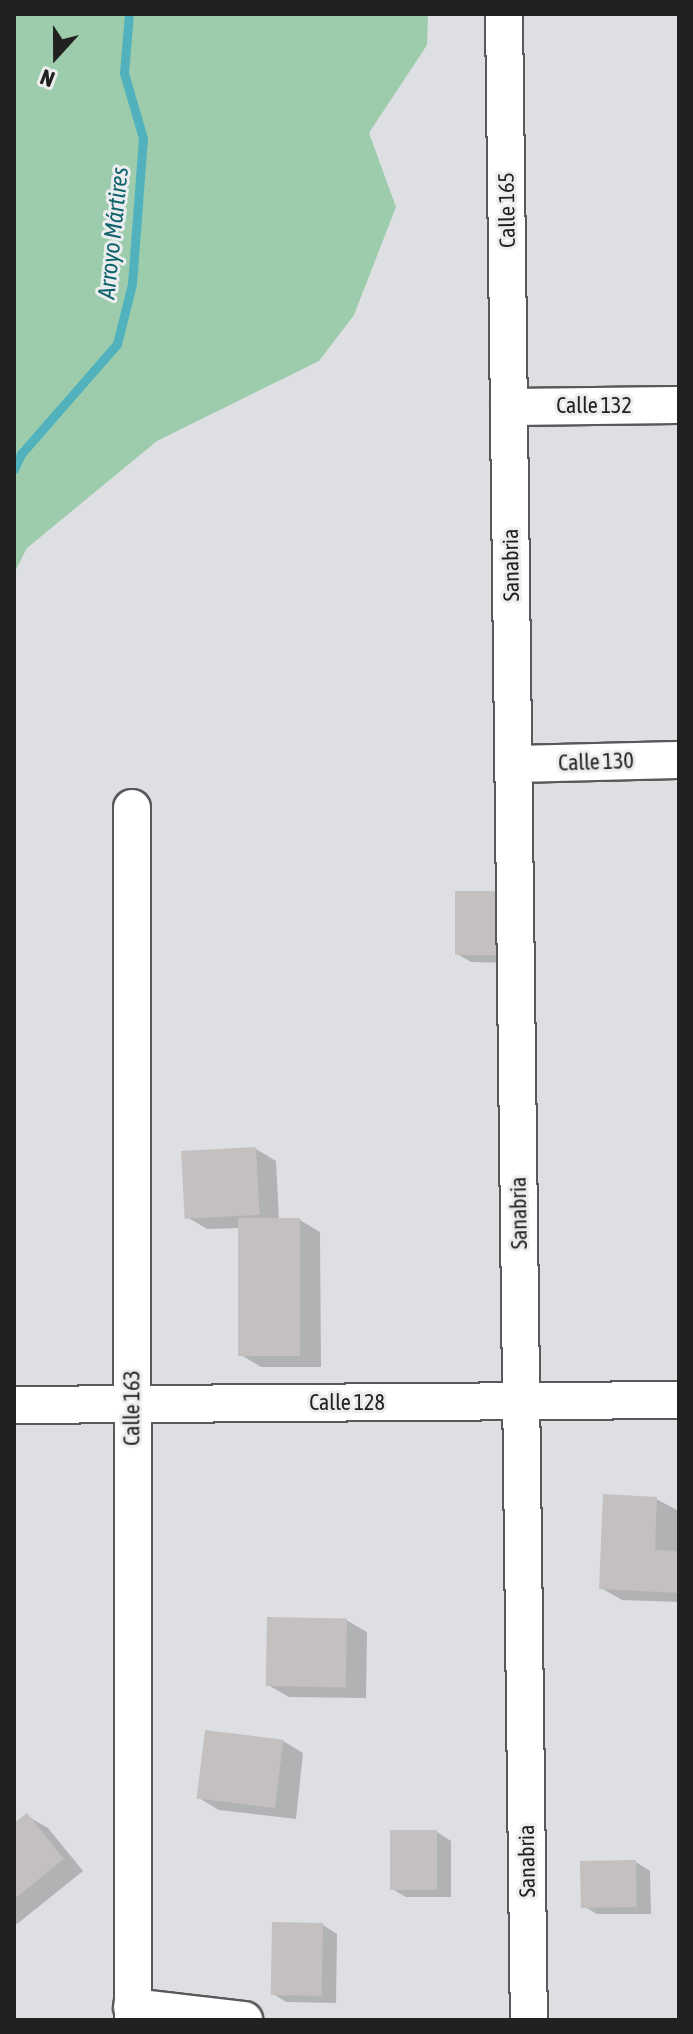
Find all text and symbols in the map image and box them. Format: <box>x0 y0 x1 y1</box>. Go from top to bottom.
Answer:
north arrow <box>16 16 96 96</box>
text: N <box>37 64 58 93</box>
water label: Arroyo Mártires <box>92 166 134 300</box>
street label: Calle 165 <box>493 172 521 248</box>
street label: Calle 132 <box>556 393 632 419</box>
street label: Sanabria <box>497 528 525 602</box>
street label: Calle 130 <box>558 747 634 777</box>
street label: Sanabria <box>505 1176 533 1250</box>
street label: Calle 163 <box>119 1370 145 1446</box>
street label: Calle 128 <box>309 1390 385 1416</box>
street label: Sanabria <box>513 1824 541 1898</box>

